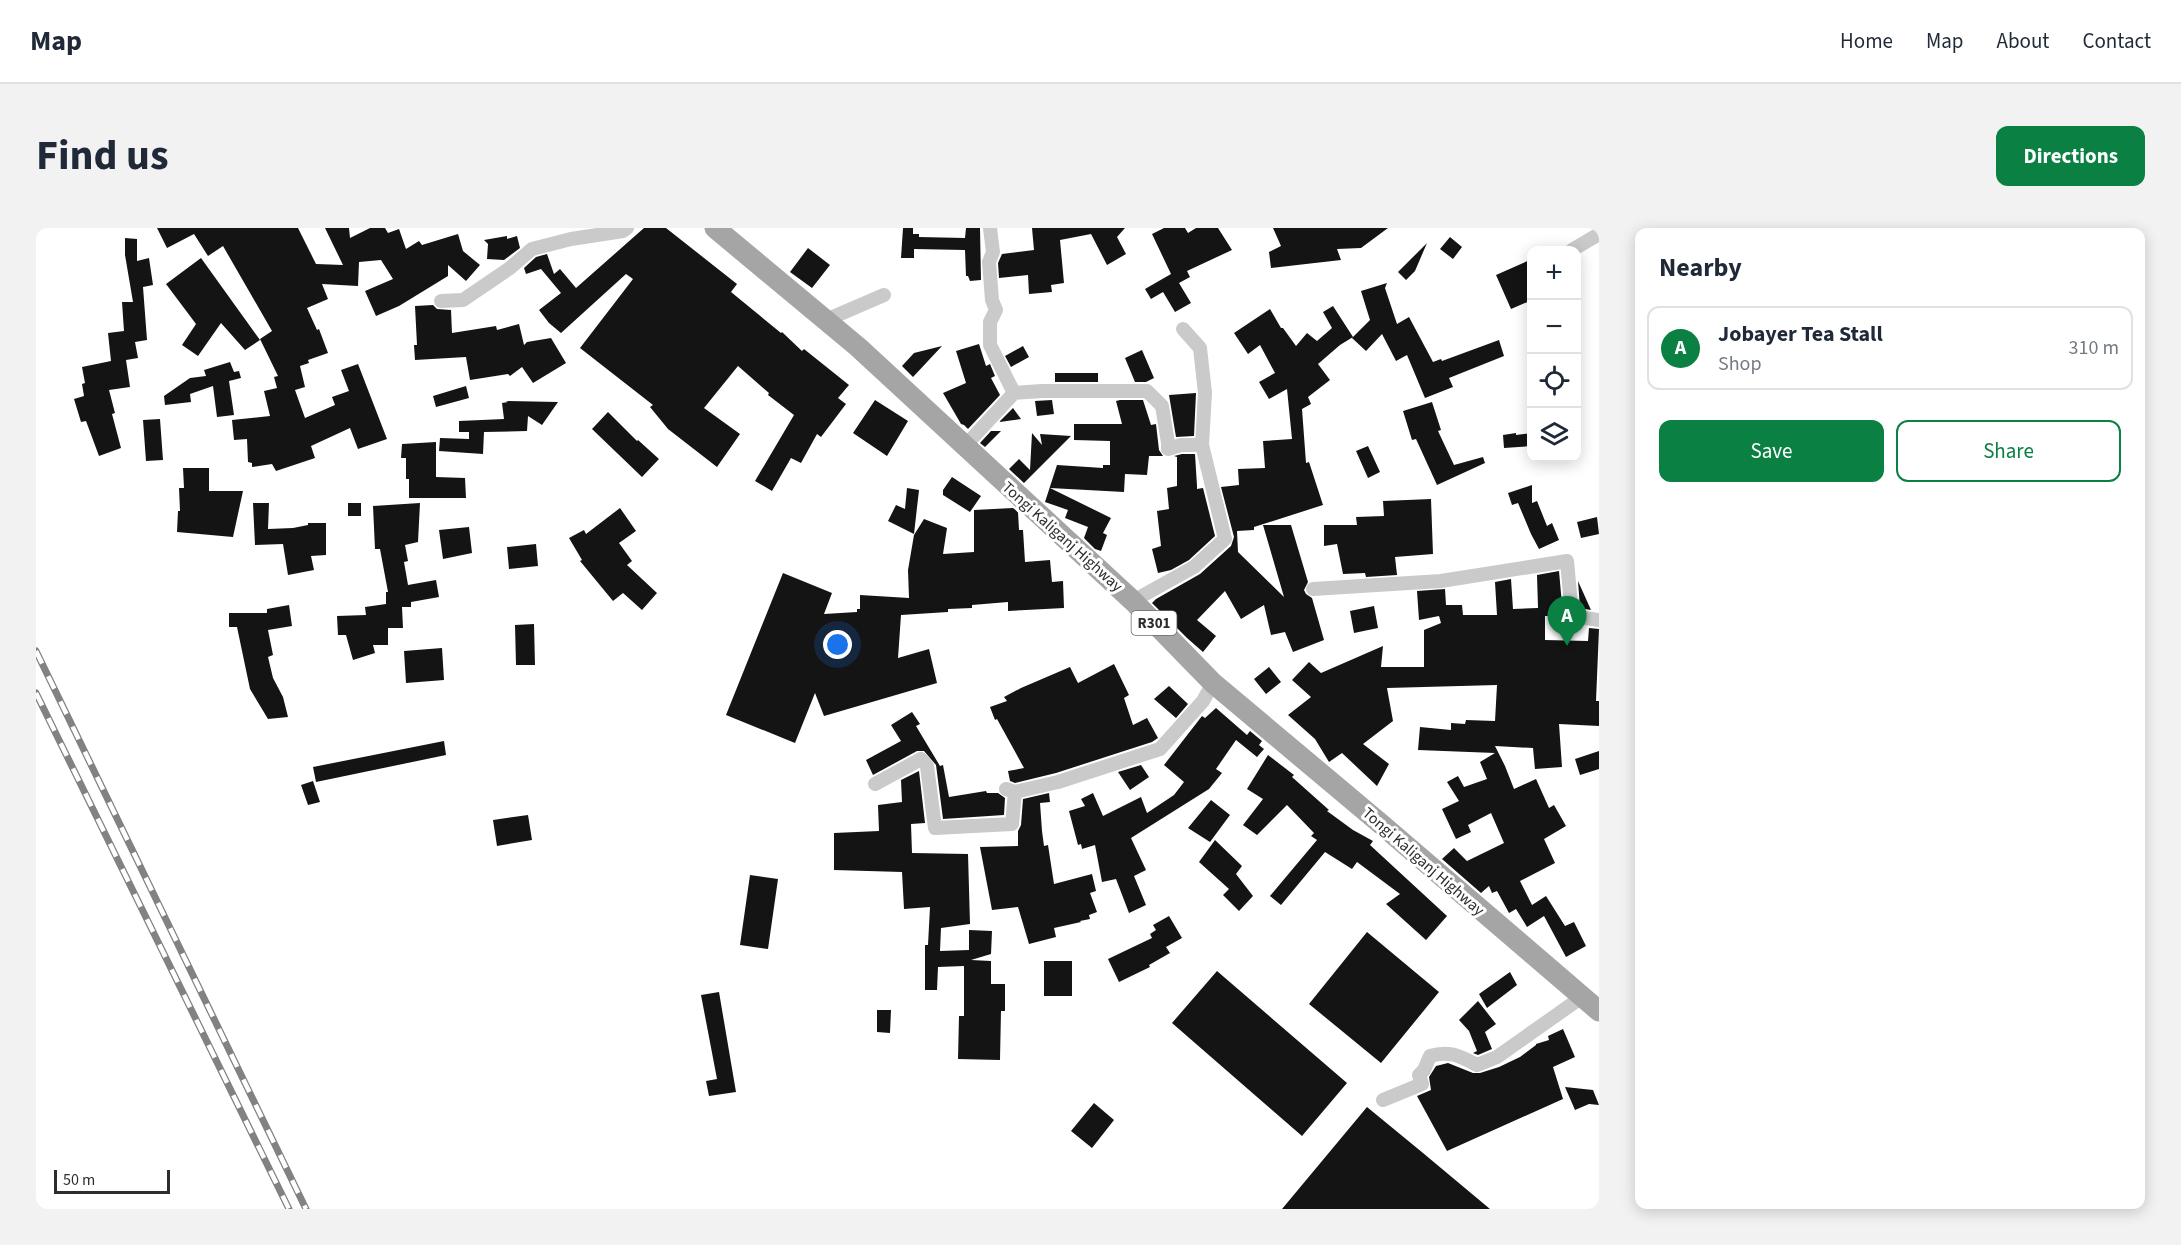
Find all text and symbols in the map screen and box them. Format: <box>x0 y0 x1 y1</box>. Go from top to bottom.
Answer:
text: Map <box>30 21 82 61</box>
text: Home <box>1840 26 1893 56</box>
text: Map <box>1926 26 1964 56</box>
text: About <box>1997 26 2049 56</box>
text: Contact <box>2082 26 2151 56</box>
text: Find us <box>36 126 169 186</box>
button: Directions <box>1996 126 2145 186</box>
map controls <box>1527 246 1581 462</box>
button: + <box>1527 246 1581 300</box>
text: Nearby <box>1659 249 1742 286</box>
button: − <box>1527 300 1581 354</box>
text: Jobayer Tea Stall <box>1718 318 1883 350</box>
text: A <box>1675 334 1686 362</box>
text: 310 m <box>2069 334 2119 362</box>
text: Shop <box>1718 350 1762 378</box>
button: locate <box>1527 354 1581 408</box>
button: layers <box>1527 408 1581 462</box>
button: Save <box>1659 420 1884 482</box>
button: Share <box>1896 420 2121 482</box>
street label: Tongi Kaliganj Highway <box>997 477 1128 597</box>
pin: A <box>1548 596 1586 646</box>
road number: R301 <box>1132 611 1176 635</box>
your location <box>823 630 852 659</box>
street label: Tongi Kaliganj Highway <box>1358 803 1490 921</box>
scale bar <box>54 1167 170 1194</box>
text: 50 m <box>63 1169 95 1191</box>

